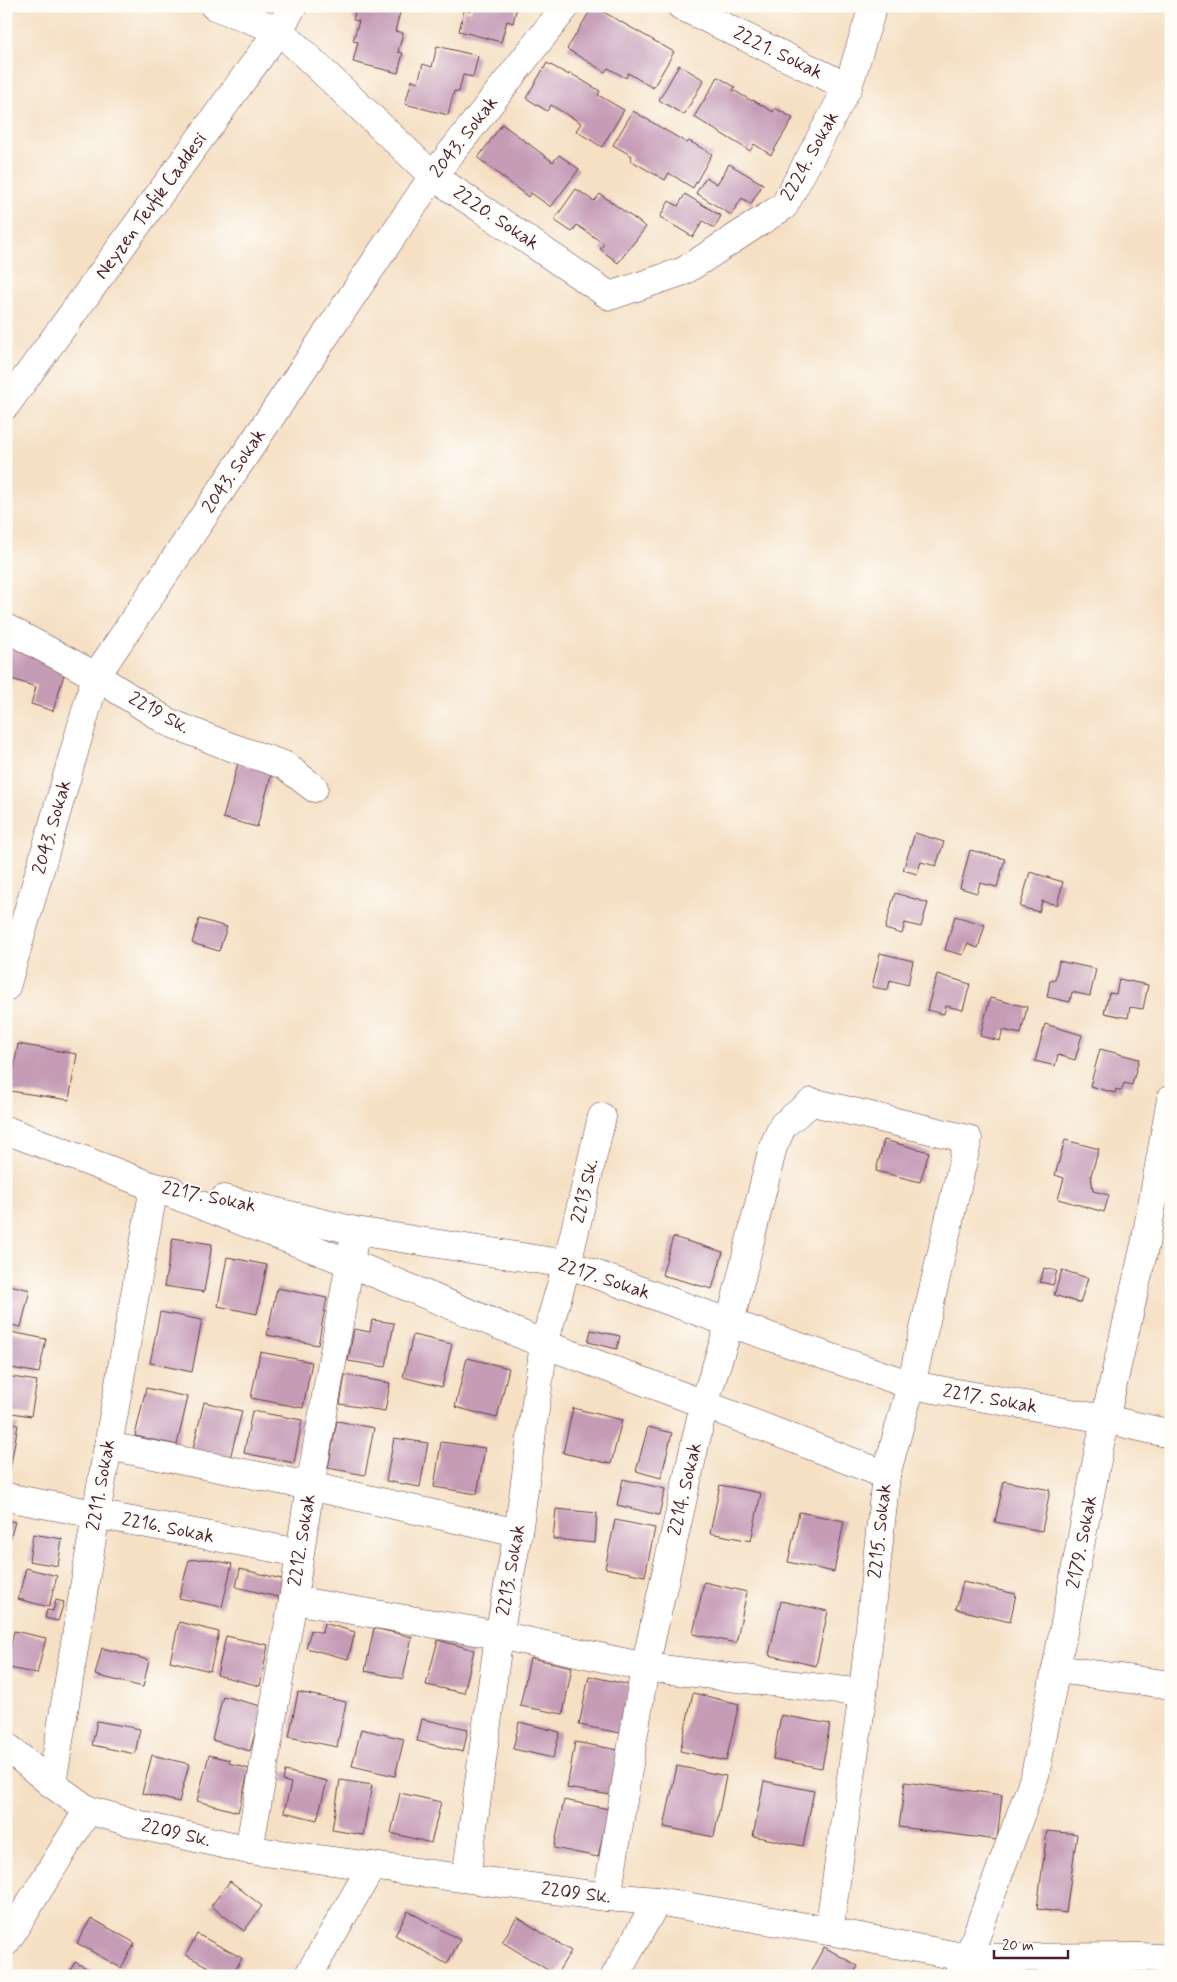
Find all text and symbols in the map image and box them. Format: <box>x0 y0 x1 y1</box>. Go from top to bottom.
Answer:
street label: 2221. Sokak <box>729 21 827 85</box>
street label: 2043. Sokak <box>424 91 504 183</box>
street label: 2224. Sokak <box>775 107 845 205</box>
street label: Neyzen Tevfik Caddesi <box>89 128 213 284</box>
street label: 2220. Sokak <box>448 180 544 256</box>
street label: 2043. Sokak <box>196 424 272 518</box>
street label: 2219 Sk. <box>124 686 194 740</box>
street label: 2043. Sokak <box>27 777 77 877</box>
street label: 2213 Sk. <box>565 1156 605 1226</box>
street label: 2217. Sokak <box>160 1176 258 1218</box>
street label: 2217. Sokak <box>555 1252 653 1306</box>
street label: 2217. Sokak <box>941 1378 1039 1420</box>
street label: 2211. Sokak <box>81 1437 121 1533</box>
street label: 2214. Sokak <box>662 1440 708 1538</box>
street label: 2215. Sokak <box>863 1482 897 1580</box>
street label: 2212. Sokak <box>282 1492 322 1588</box>
street label: 2179. Sokak <box>1061 1493 1103 1591</box>
street label: 2216. Sokak <box>120 1507 216 1549</box>
street label: 2213. Sokak <box>491 1522 531 1618</box>
street label: 2209 Sk. <box>139 1813 213 1853</box>
street label: 2209 Sk. <box>540 1876 613 1910</box>
scale bar <box>994 1927 1068 1959</box>
text: 20 m <box>1002 1936 1034 1956</box>

